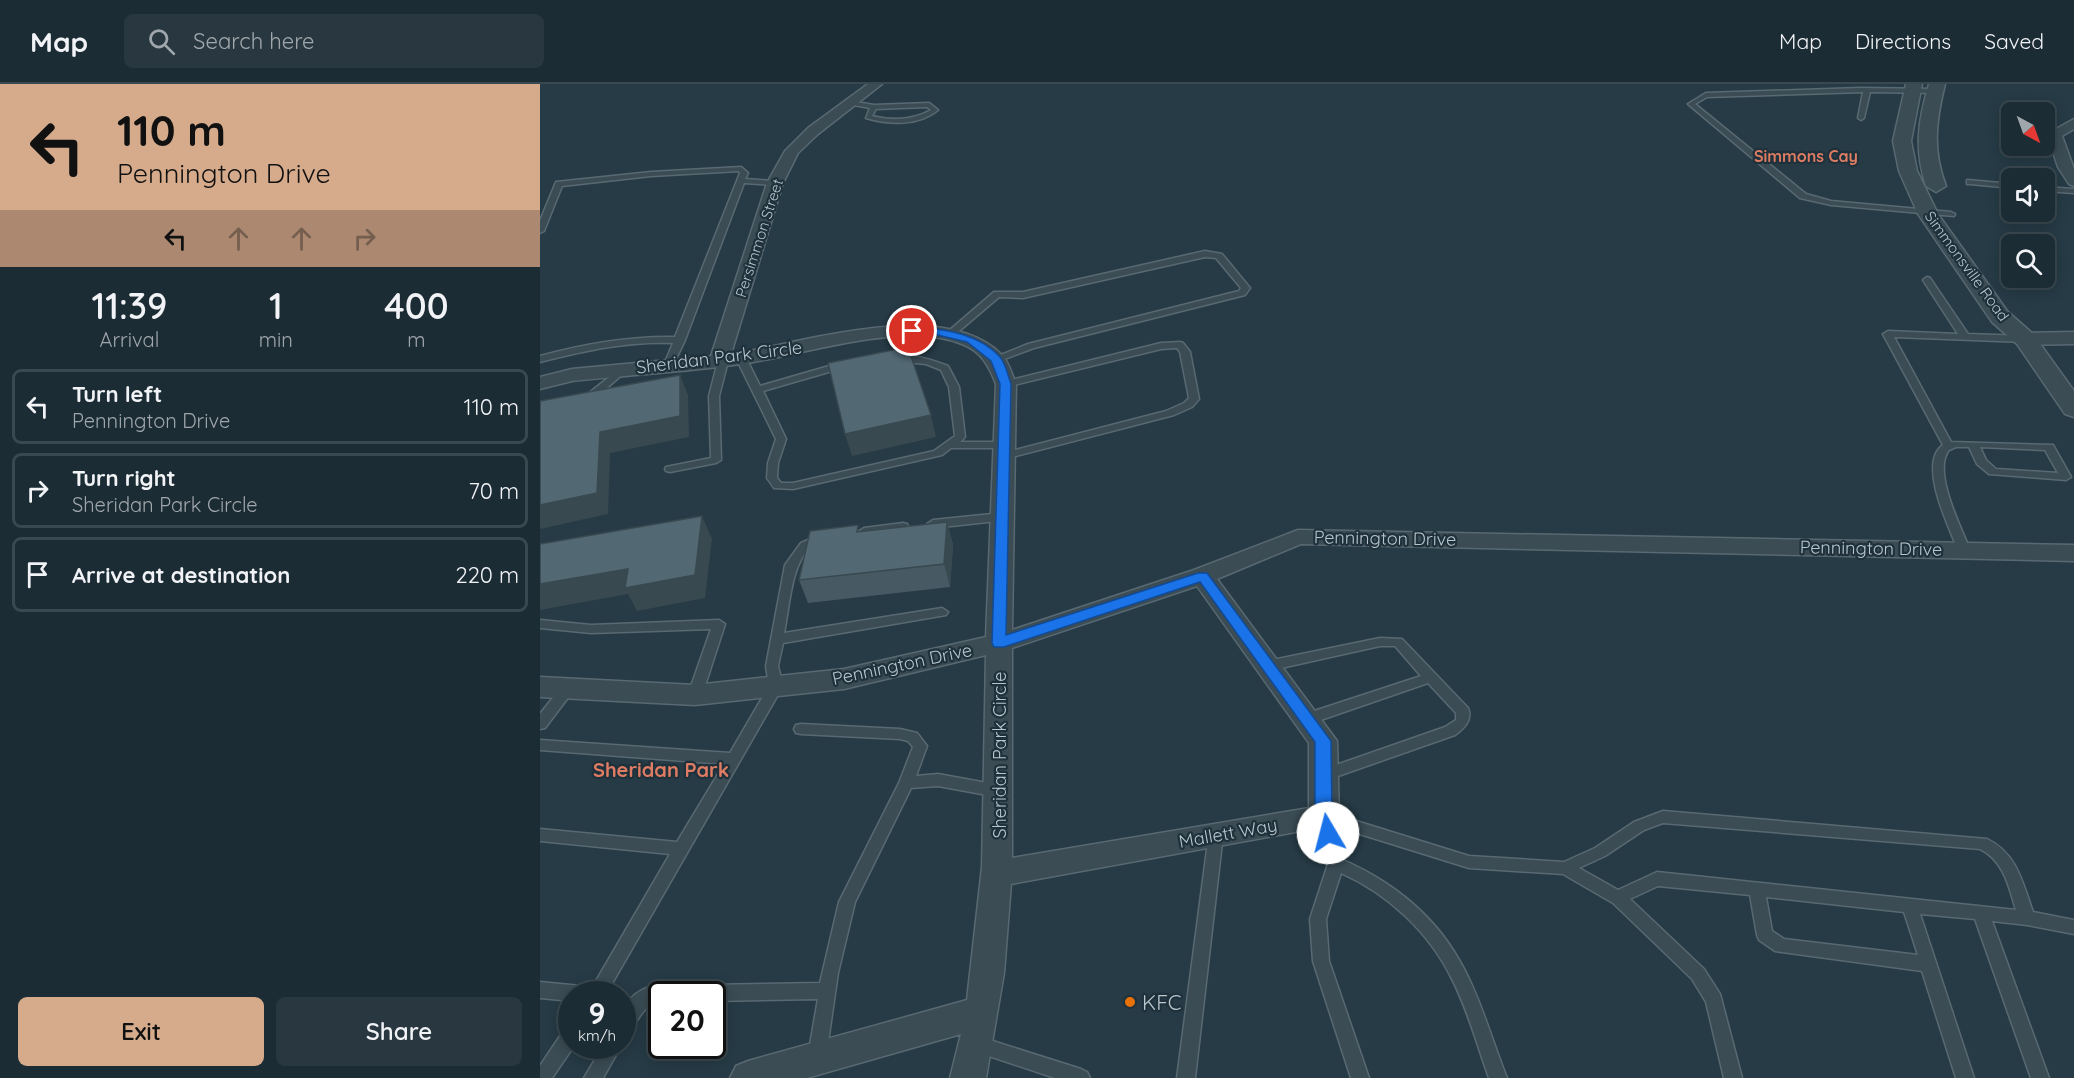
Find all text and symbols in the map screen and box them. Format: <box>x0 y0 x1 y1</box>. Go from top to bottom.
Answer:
search box <box>124 14 544 68</box>
text: Map <box>30 24 88 59</box>
icon: search <box>145 25 178 58</box>
text: Search here <box>193 27 315 55</box>
text: Map <box>1779 28 1822 54</box>
text: Directions <box>1855 28 1951 54</box>
text: Saved <box>1984 28 2044 54</box>
north arrow <box>2001 102 2055 156</box>
map controls <box>2001 102 2055 288</box>
text: 110 m <box>117 104 226 157</box>
icon: left <box>18 108 96 186</box>
district label: Simmons Cay <box>1754 146 1858 166</box>
text: Pennington Drive <box>117 156 331 190</box>
button: sound <box>2001 168 2055 222</box>
street label: Persimmon Street <box>731 176 787 300</box>
street label: Simmonsville Road <box>1921 207 2013 325</box>
icon: left <box>159 222 192 255</box>
icon: ahead <box>222 222 255 255</box>
icon: ahead <box>285 222 318 255</box>
icon: right <box>348 222 381 255</box>
button: search <box>2001 234 2055 288</box>
text: 11:39 <box>91 283 167 328</box>
text: 1 <box>269 283 283 328</box>
text: 400 <box>384 283 449 328</box>
pin <box>886 305 937 356</box>
icon: arrive <box>895 314 928 347</box>
text: Arrival <box>99 327 159 352</box>
text: min <box>259 327 293 352</box>
text: m <box>407 327 426 352</box>
street label: Sheridan Park Circle <box>635 335 803 379</box>
text: Turn left <box>72 380 162 408</box>
icon: left <box>21 390 54 423</box>
text: 110 m <box>464 393 519 421</box>
text: Pennington Drive <box>72 408 230 433</box>
text: Turn right <box>72 464 176 492</box>
icon: right <box>21 474 54 507</box>
text: 70 m <box>469 477 519 505</box>
text: Sheridan Park Circle <box>72 492 258 517</box>
street label: Pennington Drive <box>1314 525 1456 551</box>
street label: Pennington Drive <box>1800 535 1942 561</box>
icon: arrive <box>21 558 54 591</box>
text: Arrive at destination <box>72 561 290 589</box>
text: 220 m <box>455 561 519 589</box>
street label: Pennington Drive <box>830 638 974 690</box>
street label: Sheridan Park Circle <box>988 671 1011 839</box>
district label: Sheridan Park <box>593 757 729 782</box>
position arrow <box>1296 801 1360 865</box>
street label: Mallett Way <box>1177 813 1279 853</box>
speed limit sign: 20 <box>648 981 726 1059</box>
place label: KFC <box>1142 989 1182 1015</box>
text: 9 <box>588 994 606 1032</box>
marker: KFC <box>1123 995 1137 1009</box>
button: Exit <box>18 997 264 1066</box>
button: Share <box>276 997 522 1066</box>
text: km/h <box>578 1026 616 1045</box>

